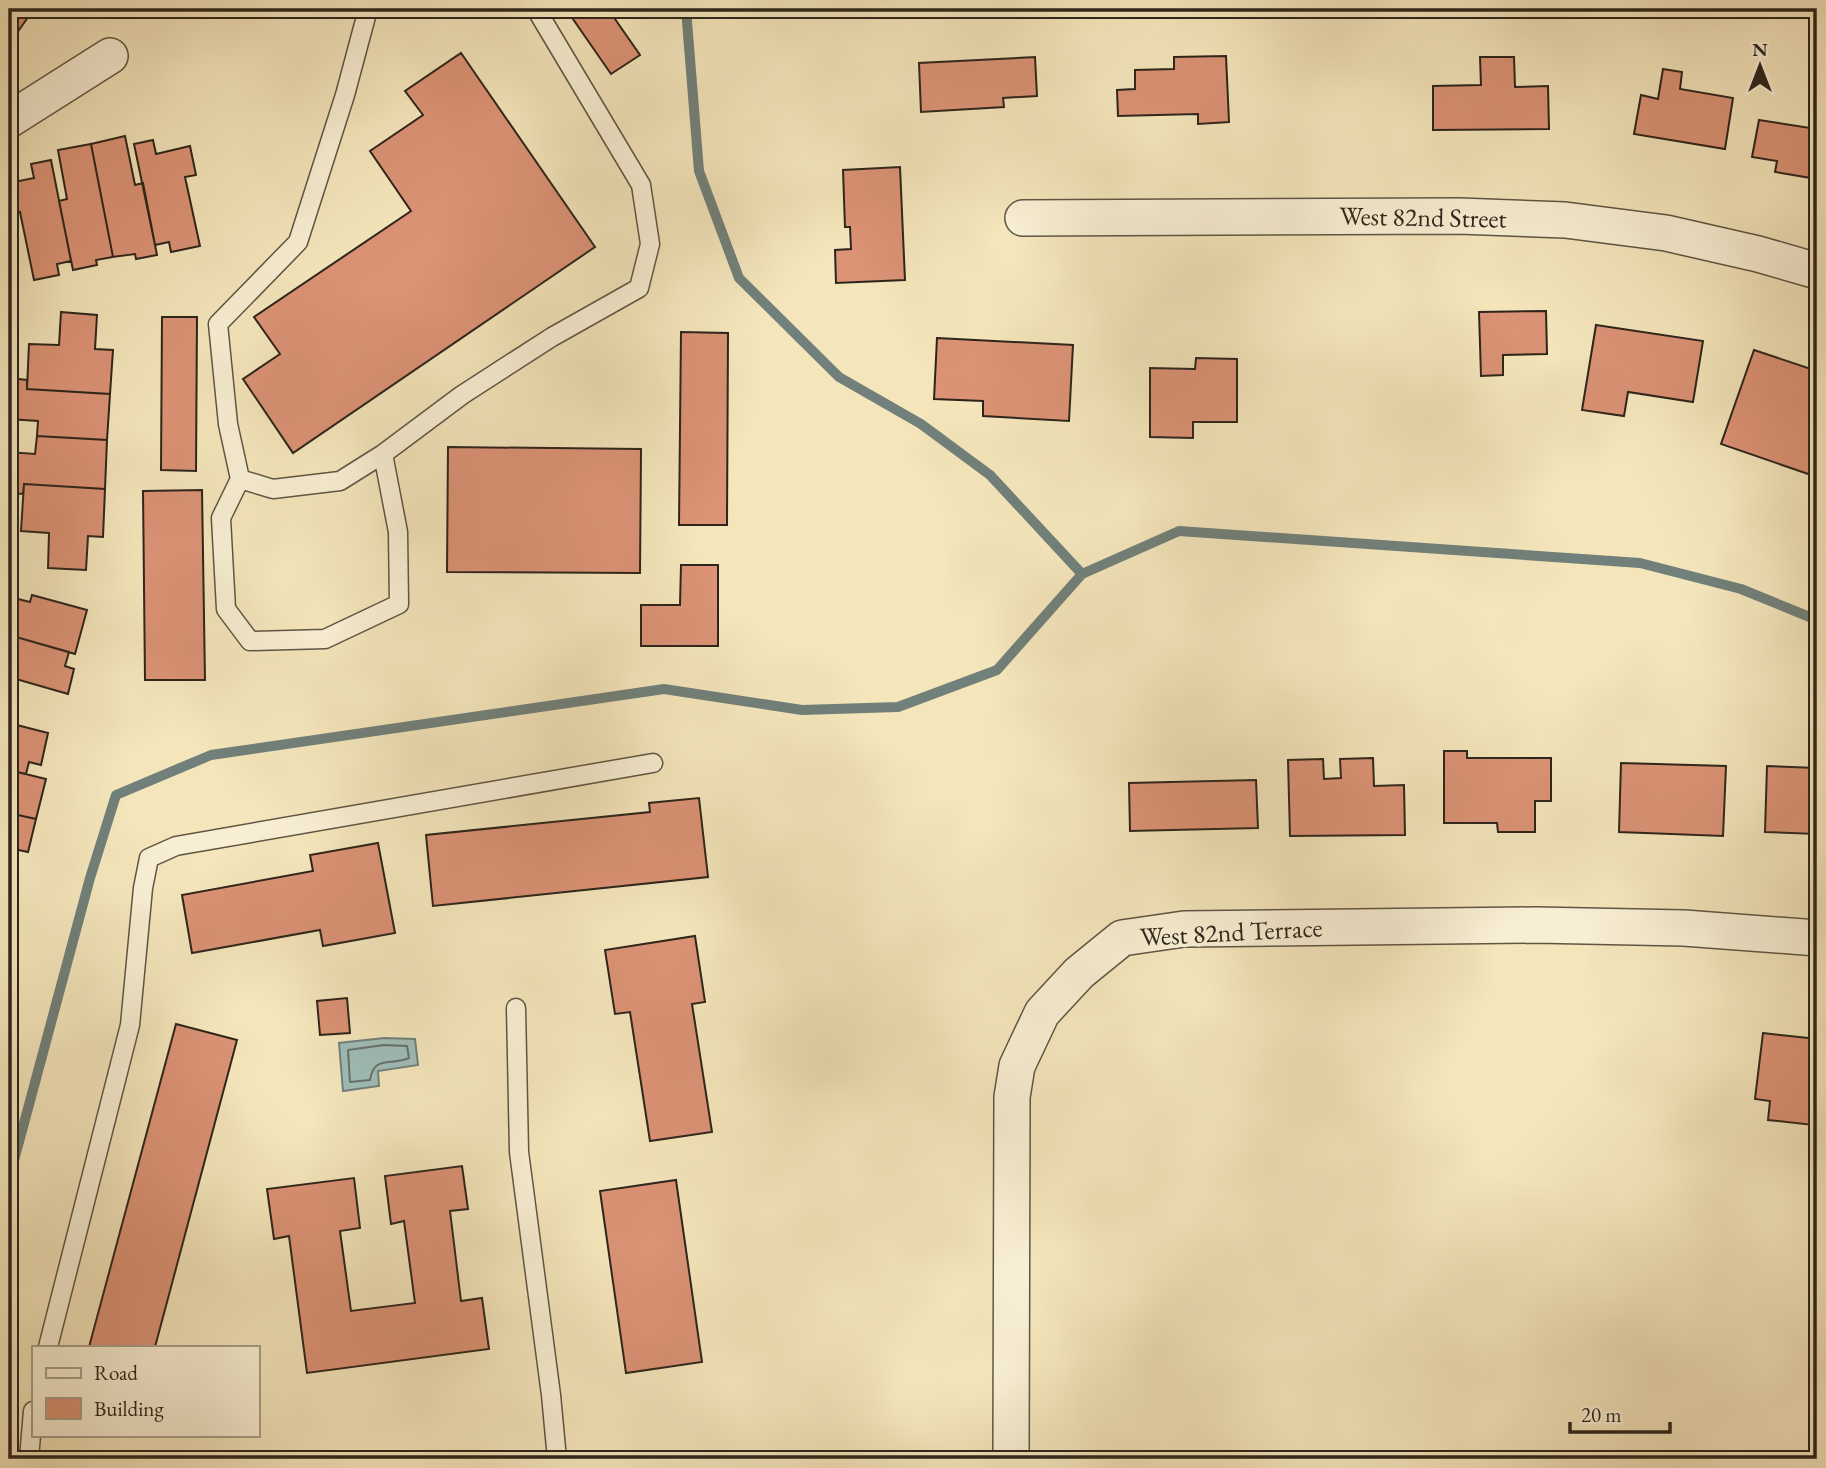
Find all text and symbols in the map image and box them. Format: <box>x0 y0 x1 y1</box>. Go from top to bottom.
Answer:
north arrow <box>1724 32 1794 102</box>
text: N <box>1752 37 1768 62</box>
street label: West 82nd Street <box>1339 199 1507 235</box>
street label: West 82nd Terrace <box>1139 910 1323 954</box>
legend <box>32 1346 259 1436</box>
text: Road <box>94 1359 138 1386</box>
scale bar <box>1570 1391 1670 1435</box>
text: Building <box>94 1395 164 1422</box>
text: 20 m <box>1581 1401 1622 1428</box>

